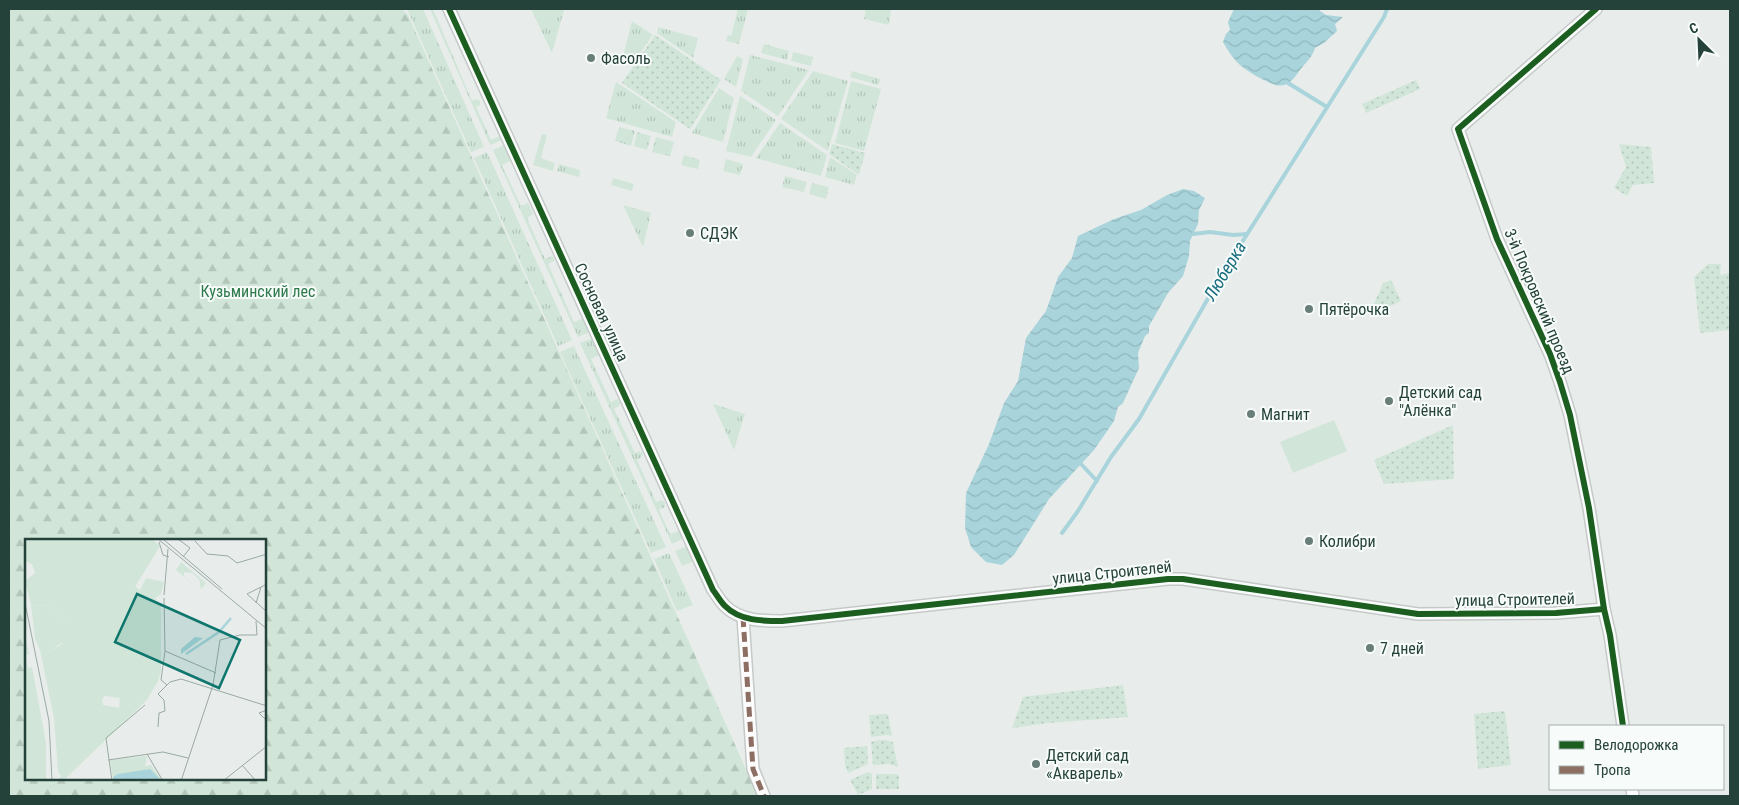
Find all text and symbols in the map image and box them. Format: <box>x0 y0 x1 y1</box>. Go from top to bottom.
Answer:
north arrow <box>1674 15 1724 65</box>
text: С <box>1687 19 1701 37</box>
place label: Фасоль <box>601 49 651 68</box>
marker: Фасоль <box>585 52 597 64</box>
place label: СДЭК <box>700 224 738 243</box>
street label: 3-й Покровский проезд <box>1500 226 1579 377</box>
marker: СДЭК <box>684 227 696 239</box>
water label: Люберка <box>1198 237 1250 305</box>
street label: Сосновая улица <box>570 260 633 364</box>
park label: Кузьминский лес <box>201 282 315 301</box>
place label: Пятёрочка <box>1319 300 1389 319</box>
marker: Пятёрочка <box>1303 303 1315 315</box>
place label: Детский сад "Алёнка" <box>1399 383 1482 420</box>
marker: Детский сад "Алёнка" <box>1383 395 1395 407</box>
place label: Магнит <box>1261 405 1310 424</box>
marker: Магнит <box>1245 408 1257 420</box>
place label: Колибри <box>1319 532 1376 551</box>
marker: Колибри <box>1303 535 1315 547</box>
inset map <box>25 539 266 780</box>
street label: улица Строителей <box>1051 557 1173 588</box>
street label: улица Строителей <box>1455 589 1575 610</box>
place label: 7 дней <box>1380 639 1424 658</box>
marker: 7 дней <box>1364 642 1376 654</box>
legend <box>1549 725 1724 790</box>
text: Велодорожка <box>1594 736 1679 754</box>
place label: Детский сад «Акварель» <box>1046 746 1129 783</box>
marker: Детский сад «Акварель» <box>1030 758 1042 770</box>
text: Тропа <box>1594 761 1631 779</box>

